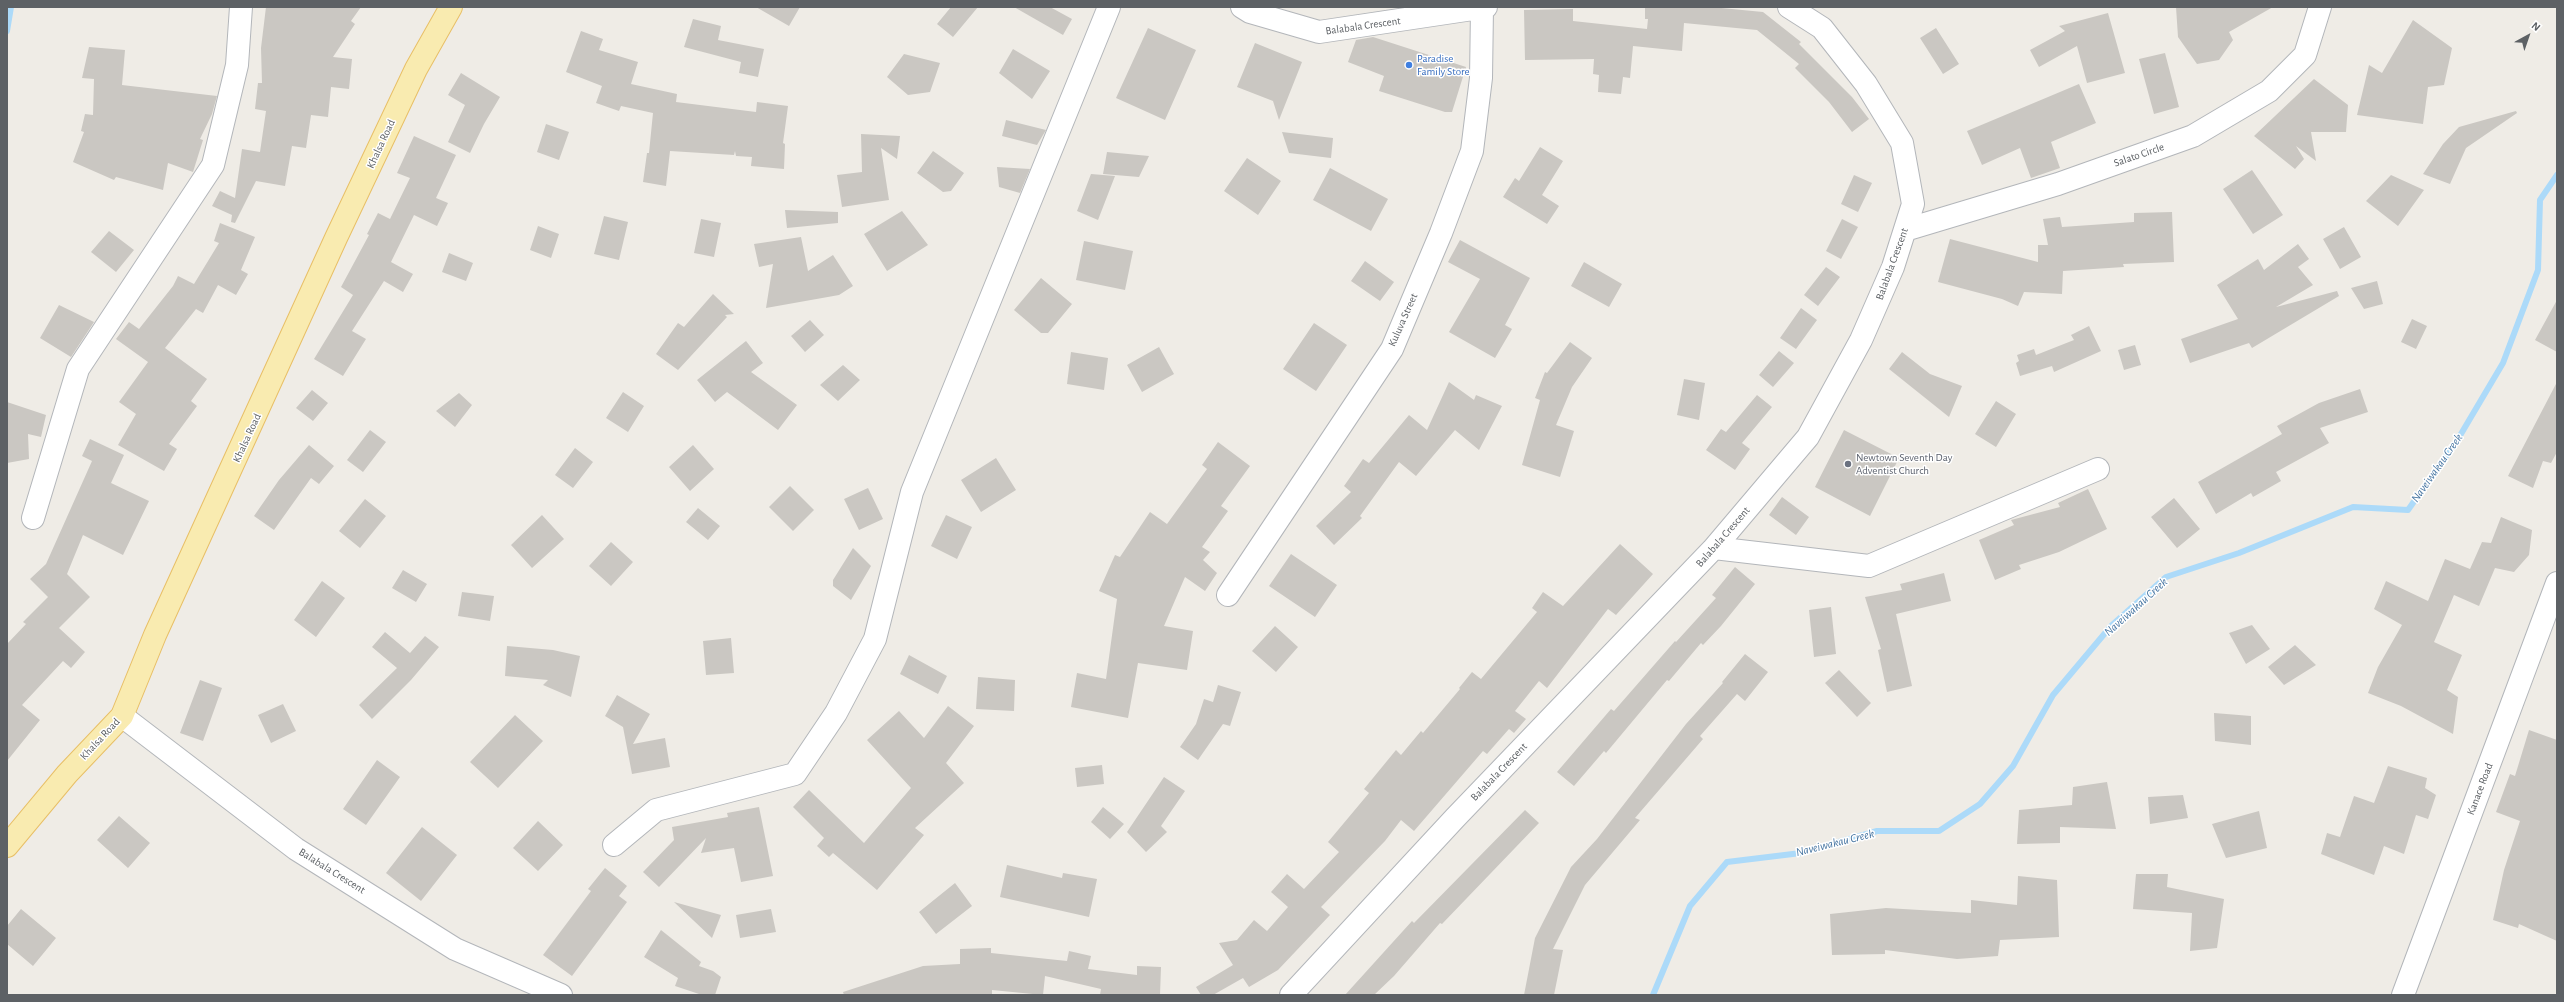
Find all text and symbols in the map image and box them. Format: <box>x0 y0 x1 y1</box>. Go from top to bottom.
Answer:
street label: Balabala Crescent <box>1325 14 1401 38</box>
north arrow <box>2508 16 2548 56</box>
text: N <box>2530 20 2543 33</box>
place label: Paradise Family Store <box>1417 52 1470 78</box>
marker: Paradise Family Store <box>1404 60 1414 70</box>
street label: Khalsa Road <box>364 117 398 171</box>
street label: Salato Circle <box>2112 140 2166 170</box>
street label: Balabala Crescent <box>1873 226 1911 302</box>
street label: Kuluva Street <box>1385 291 1421 349</box>
street label: Khalsa Road <box>230 411 264 465</box>
water label: Naveiwakau Creek <box>2408 431 2466 505</box>
place label: Newtown Seventh Day Adventist Church <box>1856 451 1952 477</box>
marker: Newtown Seventh Day Adventist Church <box>1843 459 1853 469</box>
street label: Balabala Crescent <box>1693 504 1753 570</box>
water label: Naveiwakau Creek <box>2101 575 2171 639</box>
street label: Khalsa Road <box>77 715 123 763</box>
street label: Balabala Crescent <box>1468 740 1530 804</box>
street label: Kanace Road <box>2464 761 2496 817</box>
water label: Naveiwakau Creek <box>1794 826 1876 860</box>
street label: Balabala Crescent <box>296 845 368 897</box>

